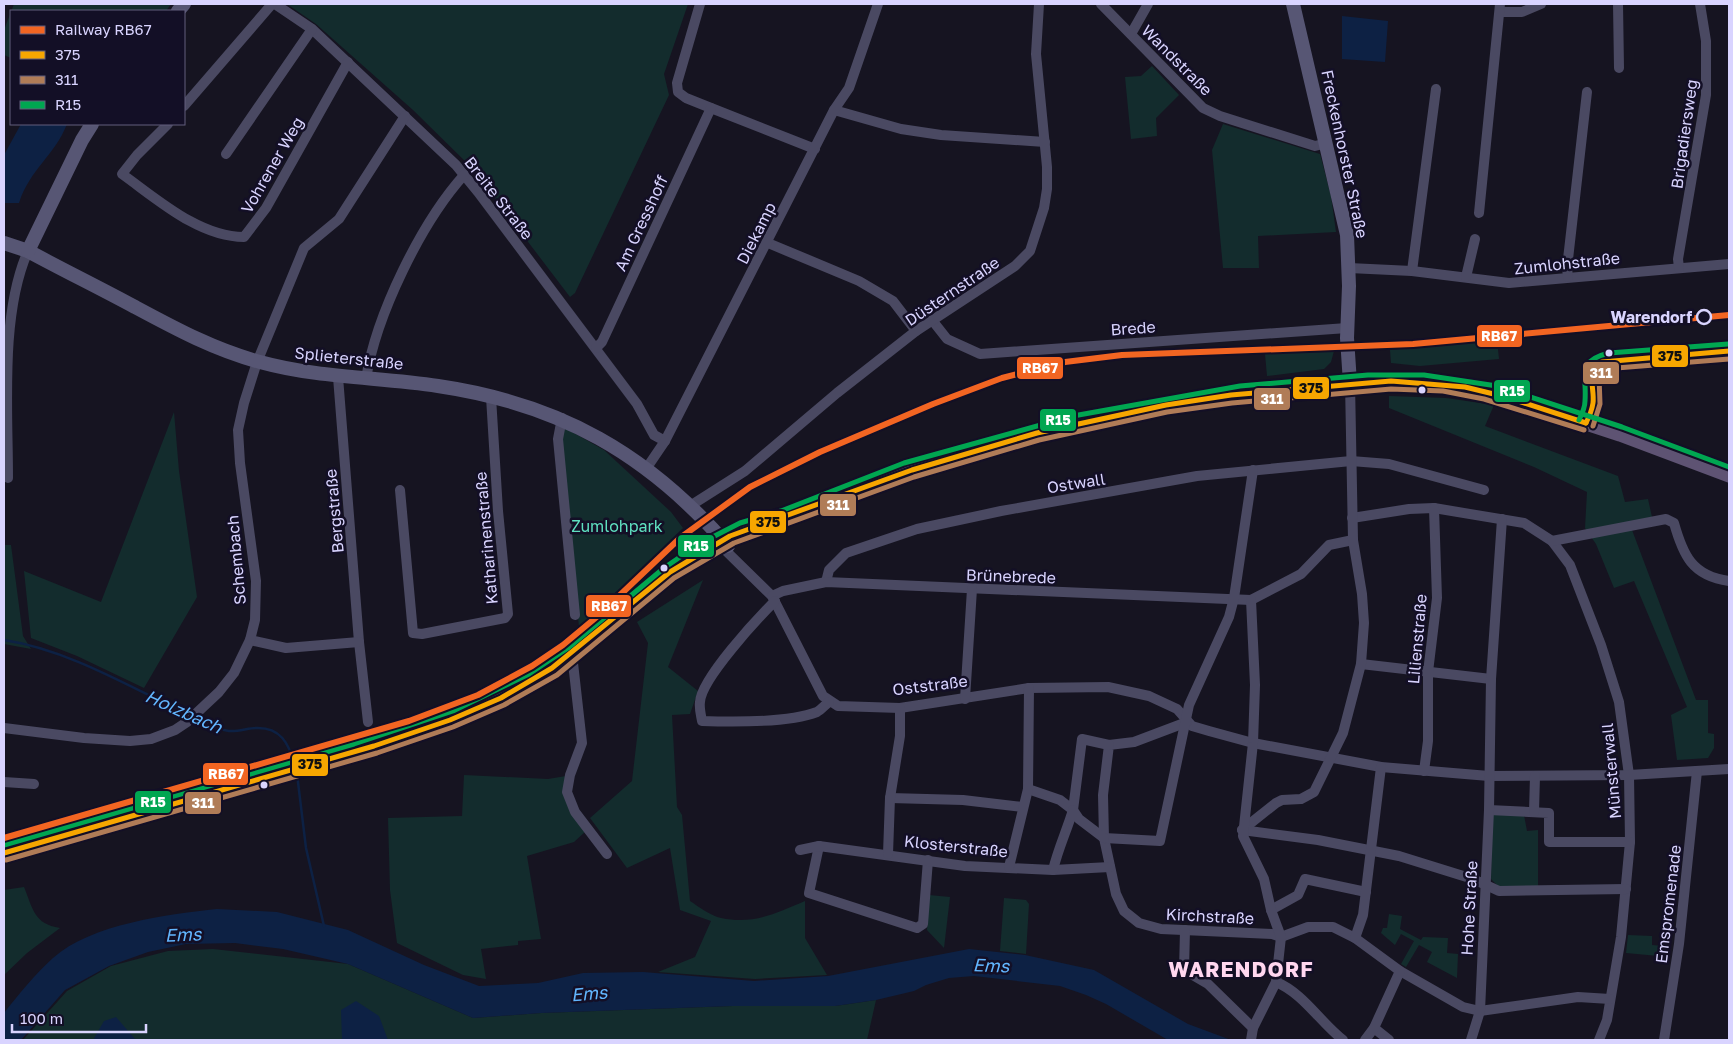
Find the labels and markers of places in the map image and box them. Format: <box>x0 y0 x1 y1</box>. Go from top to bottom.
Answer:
place label: Warendorf <box>1611 307 1692 327</box>
marker: Warendorf <box>1696 309 1712 325</box>
unlabelled marker <box>1604 348 1614 358</box>
unlabelled marker <box>1417 385 1427 395</box>
unlabelled marker <box>659 563 669 573</box>
unlabelled marker <box>259 780 269 790</box>

